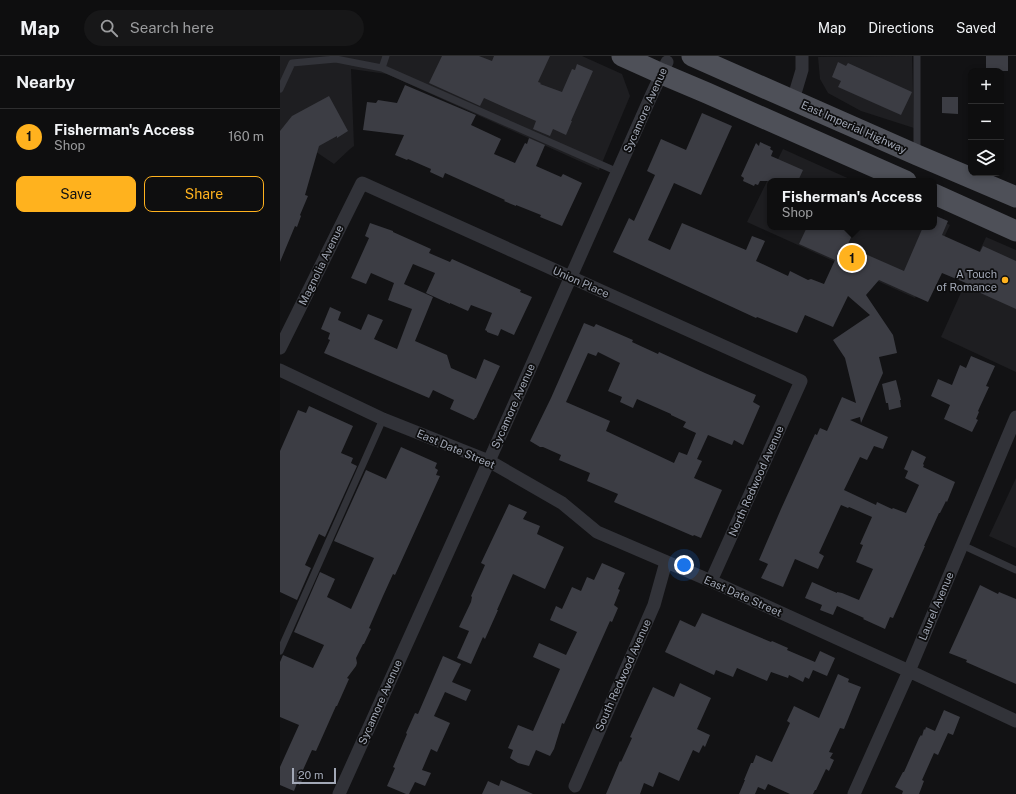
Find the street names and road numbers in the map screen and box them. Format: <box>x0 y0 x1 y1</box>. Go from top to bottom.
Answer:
street label: Sycamore Avenue <box>621 66 669 154</box>
street label: East Imperial Highway <box>799 98 909 156</box>
street label: Magnolia Avenue <box>296 223 346 307</box>
street label: Union Place <box>551 264 611 300</box>
street label: Sycamore Avenue <box>489 362 537 450</box>
street label: North Redwood Avenue <box>726 424 786 538</box>
street label: East Date Street <box>415 427 497 471</box>
street label: Laurel Avenue <box>916 570 956 642</box>
street label: East Date Street <box>702 573 784 619</box>
street label: South Redwood Avenue <box>593 617 653 733</box>
street label: Sycamore Avenue <box>356 658 404 746</box>

